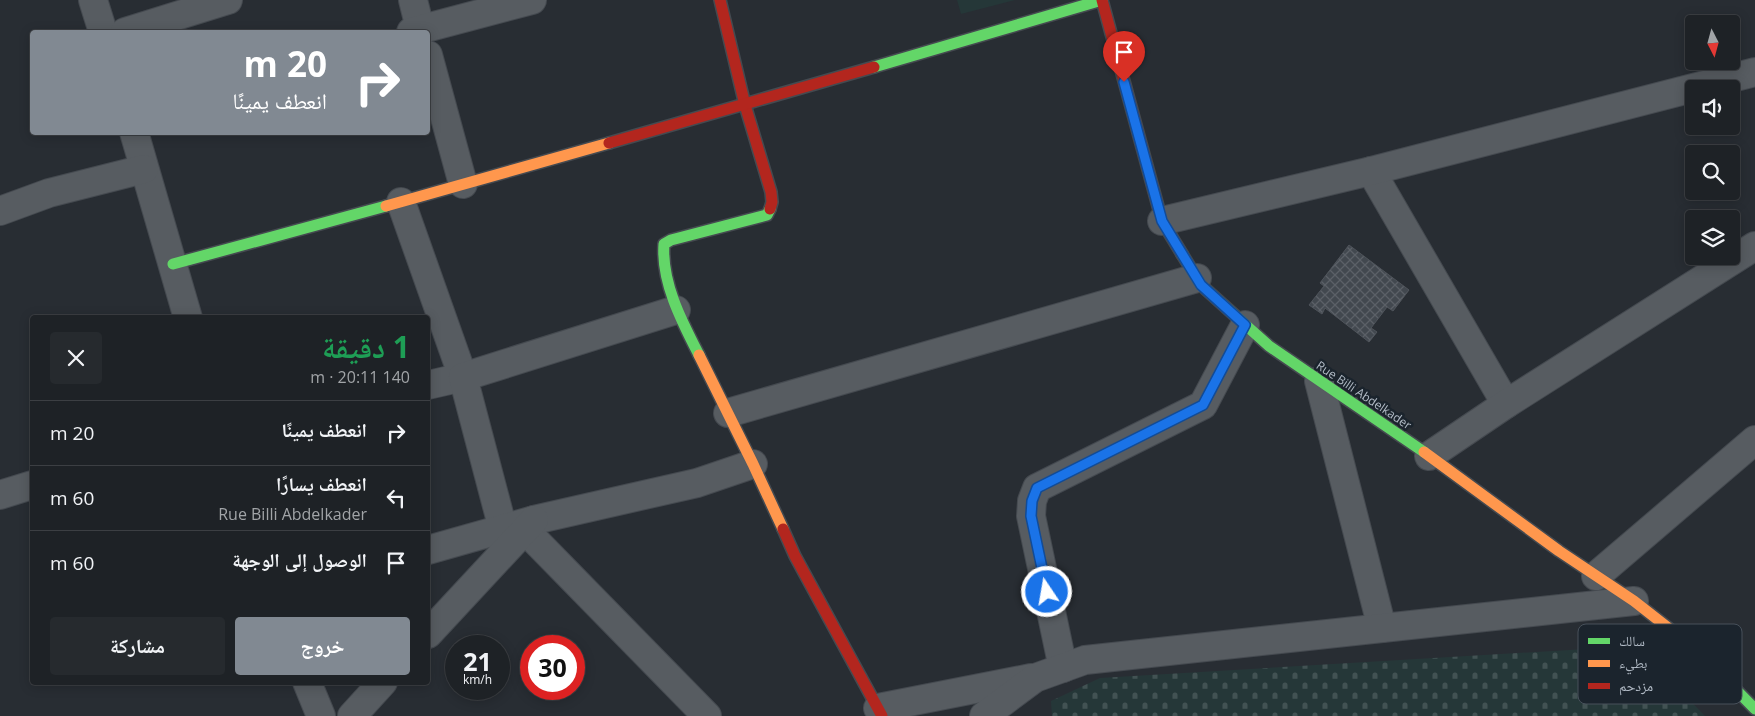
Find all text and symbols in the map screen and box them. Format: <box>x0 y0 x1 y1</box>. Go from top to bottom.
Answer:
north arrow <box>1685 15 1740 70</box>
map controls <box>1685 15 1740 265</box>
pin <box>1103 31 1145 82</box>
icon: arrive <box>1110 38 1138 66</box>
text: 20 m <box>244 40 327 87</box>
icon: right <box>345 50 410 115</box>
button: sound <box>1685 80 1740 135</box>
text: انعطف يمينًا <box>233 85 327 115</box>
button: search <box>1685 145 1740 200</box>
button: layers <box>1685 210 1740 265</box>
text: 1 دقيقة <box>322 326 410 367</box>
button: close <box>50 332 102 384</box>
street label: Rue Billi Abdelkader <box>1313 357 1415 433</box>
text: 140 m · 20:11 <box>310 366 410 388</box>
text: انعطف يمينًا <box>281 417 367 443</box>
icon: right <box>382 419 410 447</box>
text: 20 m <box>50 420 94 446</box>
text: انعطف يسارًا <box>276 471 367 497</box>
icon: left <box>382 484 410 512</box>
text: 60 m <box>50 485 94 511</box>
text: Rue Billi Abdelkader <box>218 503 367 525</box>
text: الوصول إلى الوجهة <box>232 547 367 573</box>
icon: arrive <box>382 549 410 577</box>
text: 60 m <box>50 550 94 576</box>
position arrow <box>1020 565 1072 617</box>
button: مشاركة <box>50 617 225 675</box>
button: خروج <box>235 617 410 675</box>
legend <box>1578 624 1742 704</box>
text: سالك <box>1619 631 1645 650</box>
speed limit sign: 30 <box>520 635 585 700</box>
text: 21 <box>463 644 492 678</box>
text: بطيء <box>1619 653 1648 675</box>
text: km/h <box>463 671 492 688</box>
text: مزدحم <box>1619 676 1653 696</box>

